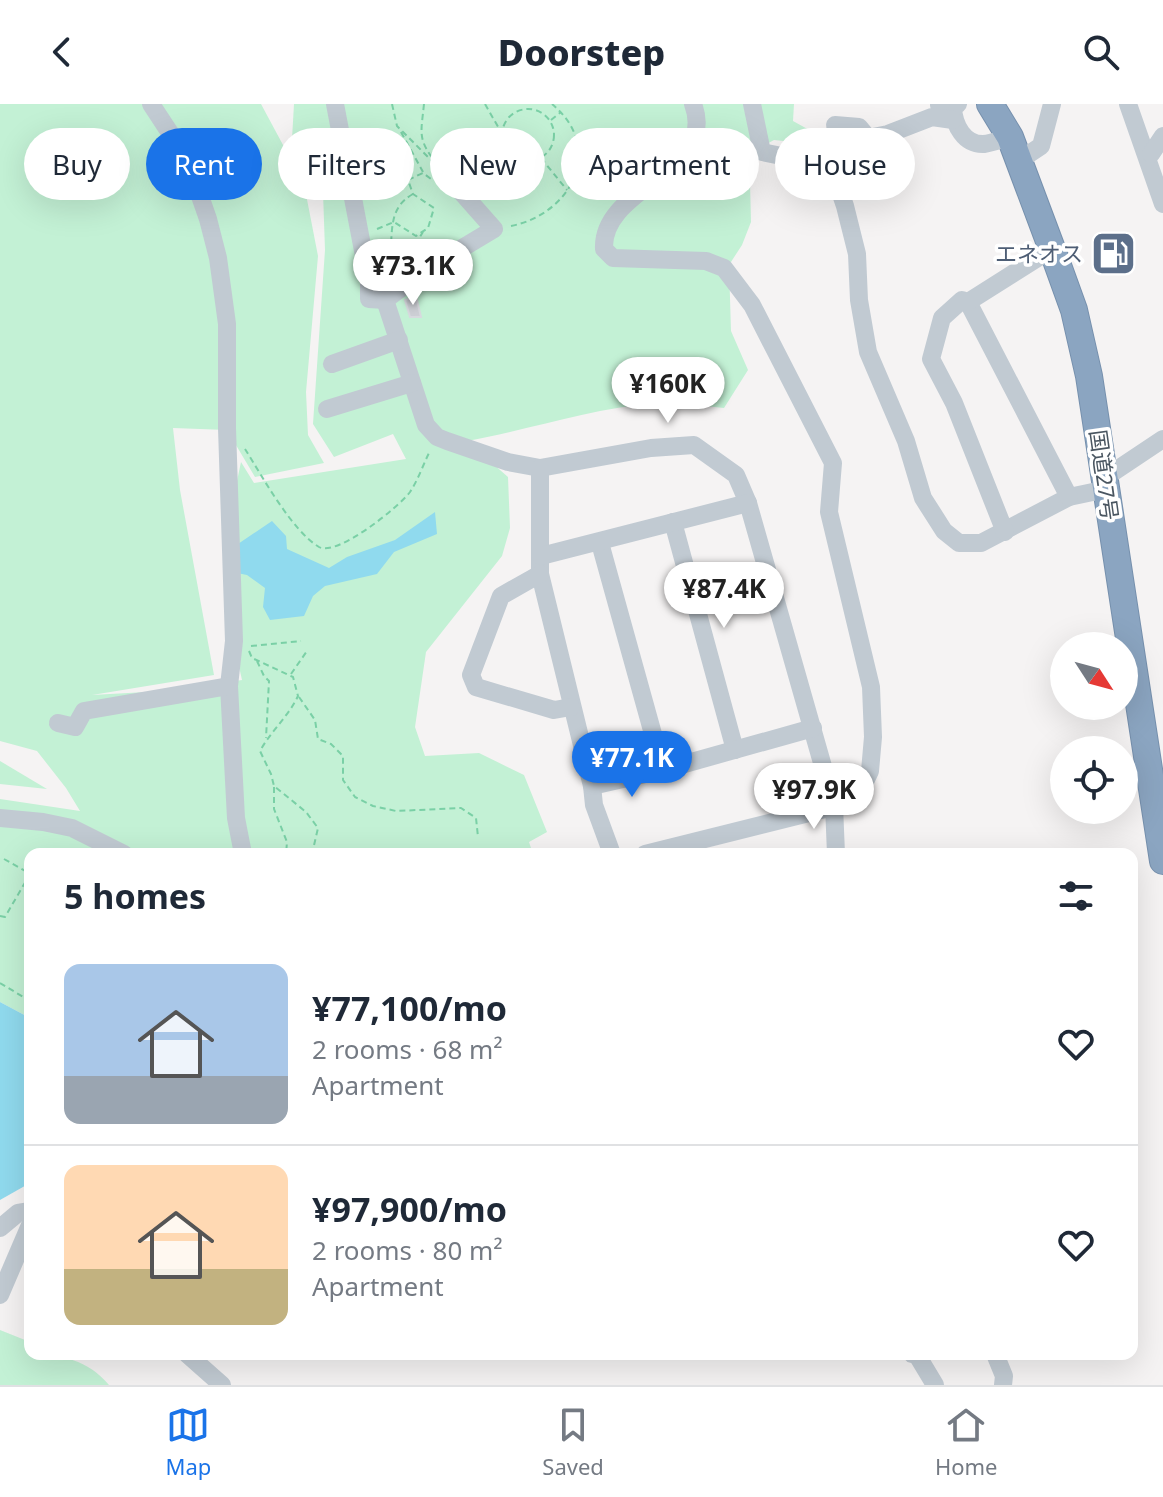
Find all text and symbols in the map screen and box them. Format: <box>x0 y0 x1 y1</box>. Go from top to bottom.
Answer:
text: Doorstep <box>498 28 665 77</box>
icon: back <box>40 30 84 74</box>
icon: search <box>1079 30 1123 74</box>
chip: Buy <box>24 128 130 200</box>
chip: Rent <box>146 128 262 200</box>
chip: Filters <box>278 128 414 200</box>
chip: New <box>430 128 545 200</box>
chip: Apartment <box>561 128 759 200</box>
chip: House <box>775 128 915 200</box>
fuel station icon: エネオス <box>1090 229 1138 277</box>
place label: エネオス <box>995 238 1083 268</box>
pin: ¥73.1K <box>348 239 478 307</box>
text: ¥73.1K <box>371 247 455 283</box>
pin: ¥160K <box>612 357 724 425</box>
text: ¥160K <box>630 365 706 401</box>
street label: 国道27号 <box>1084 428 1126 522</box>
pin: ¥87.4K <box>659 562 789 630</box>
text: ¥87.4K <box>682 570 766 606</box>
north arrow <box>1050 632 1138 720</box>
map controls <box>1050 632 1138 824</box>
pin: ¥77.1K <box>567 731 697 799</box>
button: locate <box>1050 736 1138 824</box>
text: ¥77.1K <box>590 739 674 775</box>
pin: ¥97.9K <box>749 763 879 831</box>
text: ¥97.9K <box>772 771 856 807</box>
text: 5 homes <box>64 873 206 919</box>
icon: filters <box>1054 874 1098 918</box>
text: ¥77,100/mo <box>312 985 507 1031</box>
icon: home <box>128 996 224 1092</box>
icon: heart <box>1054 1022 1098 1066</box>
text: 2 rooms · 68 m² <box>312 1031 502 1067</box>
text: Apartment <box>312 1067 444 1103</box>
text: ¥97,900/mo <box>312 1186 507 1232</box>
icon: home <box>128 1197 224 1293</box>
icon: heart <box>1054 1223 1098 1267</box>
text: 2 rooms · 80 m² <box>312 1232 502 1268</box>
text: Apartment <box>312 1268 444 1304</box>
tab: Map <box>166 1403 211 1481</box>
tab: Saved <box>542 1403 604 1481</box>
tab: Home <box>935 1403 997 1481</box>

